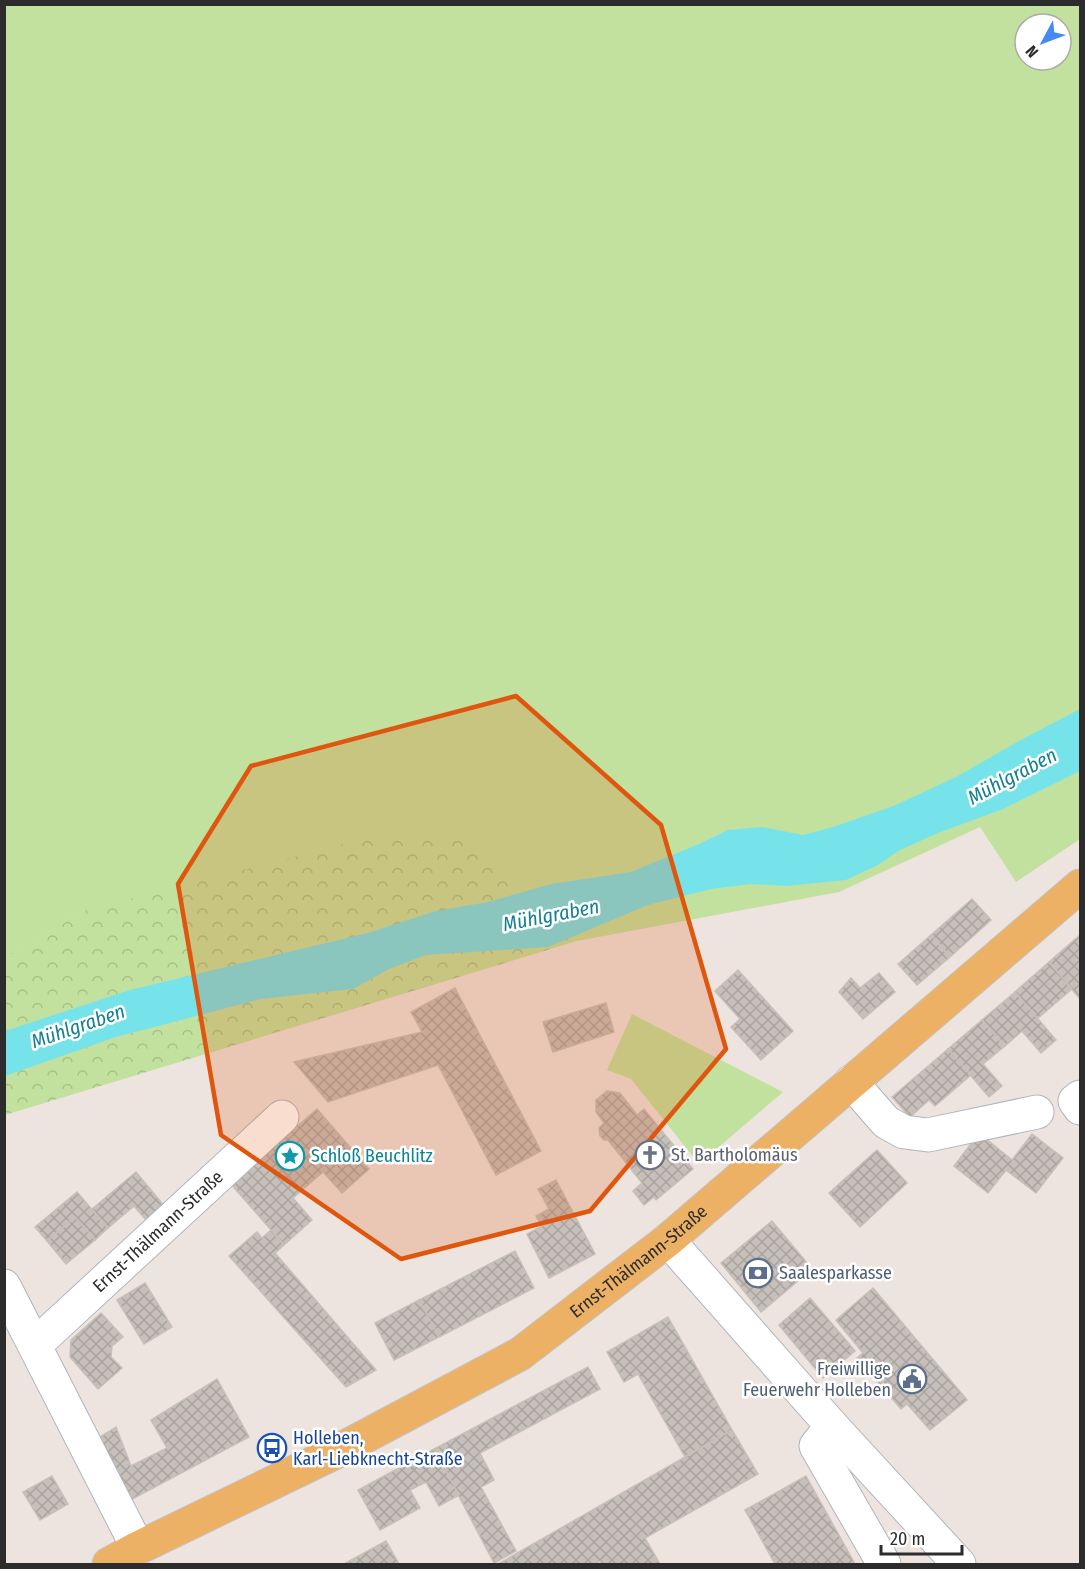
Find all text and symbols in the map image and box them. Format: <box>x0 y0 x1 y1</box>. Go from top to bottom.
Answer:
north arrow <box>1013 12 1073 72</box>
text: N <box>1022 42 1042 61</box>
water label: Mühlgraben <box>963 742 1061 810</box>
water label: Mühlgraben <box>501 894 601 936</box>
water label: Mühlgraben <box>28 999 128 1053</box>
church icon: St. Bartholomäus <box>634 1139 666 1171</box>
place icon: Schloß Beuchlitz <box>274 1140 306 1172</box>
place label: St. Bartholomäus <box>671 1144 798 1166</box>
place label: Schloß Beuchlitz <box>311 1145 433 1167</box>
street label: Ernst-Thälmann-Straße <box>88 1166 228 1297</box>
street label: Ernst-Thälmann-Straße <box>565 1200 712 1323</box>
bank icon: Saalesparkasse <box>742 1257 774 1289</box>
place label: Saalesparkasse <box>779 1262 892 1284</box>
place label: Freiwillige Feuerwehr Holleben <box>743 1358 891 1401</box>
public building icon: Freiwillige Feuerwehr Holleben <box>896 1363 928 1395</box>
place label: Holleben, Karl-Liebknecht-Straße <box>293 1427 463 1470</box>
bus stop icon: Holleben, Karl-Liebknecht-Straße <box>256 1432 288 1464</box>
scale bar <box>881 1518 962 1556</box>
text: 20 m <box>890 1528 925 1550</box>

